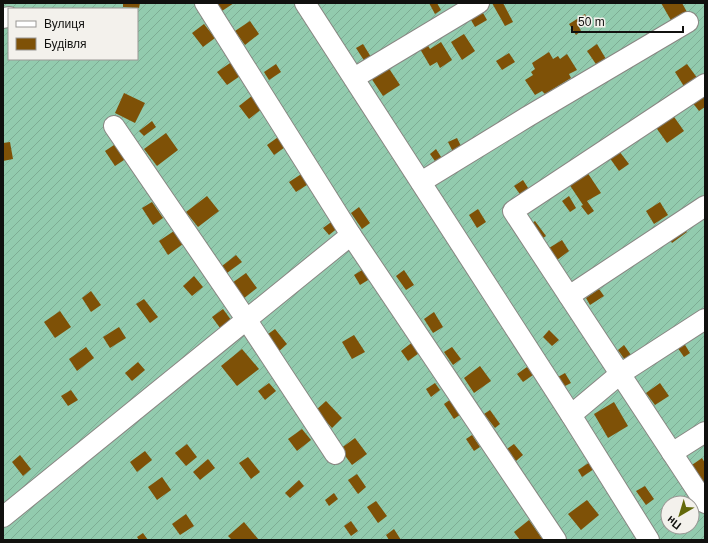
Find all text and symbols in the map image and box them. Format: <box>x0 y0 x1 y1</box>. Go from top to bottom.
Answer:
legend <box>8 8 138 60</box>
scale bar <box>572 8 683 34</box>
text: 50 m <box>578 15 605 29</box>
text: Вулиця <box>44 17 85 31</box>
text: Будівля <box>44 37 86 51</box>
north arrow <box>660 495 700 535</box>
text: Пн <box>664 514 683 532</box>

